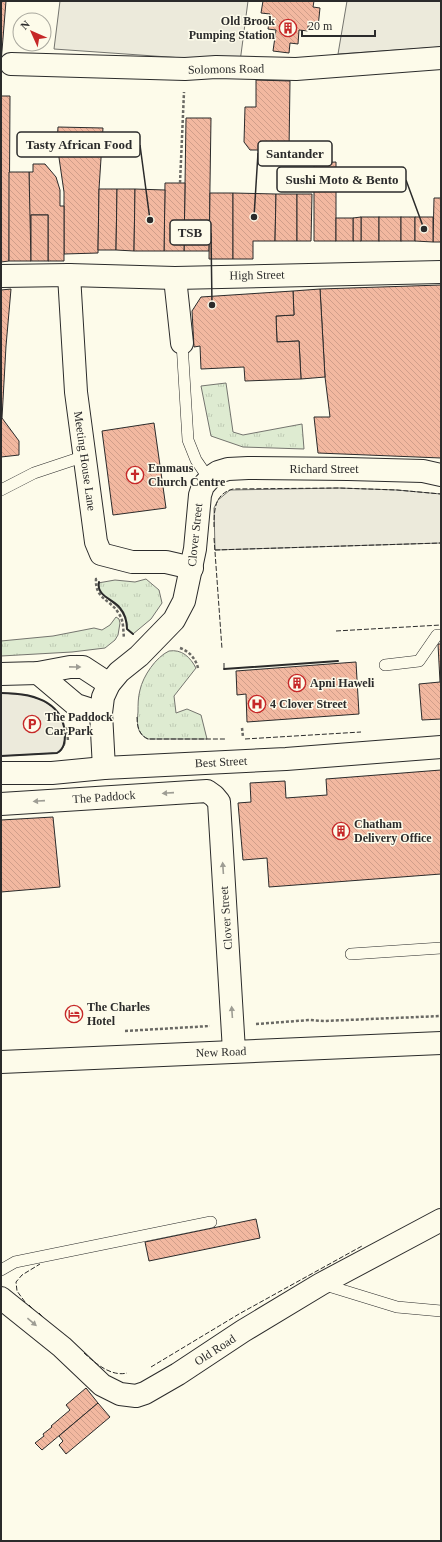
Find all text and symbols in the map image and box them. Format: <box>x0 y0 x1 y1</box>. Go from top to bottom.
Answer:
north arrow <box>12 12 52 52</box>
scale bar <box>302 12 375 38</box>
place label: Old Brook Pumping Station <box>189 14 275 42</box>
text: N <box>18 18 32 32</box>
building icon: Old Brook Pumping Station <box>278 18 298 38</box>
text: 20 m <box>308 19 333 33</box>
street label: Solomons Road <box>188 61 264 77</box>
callout: Tasty African Food <box>17 132 140 157</box>
text: Tasty African Food <box>26 137 133 152</box>
callout: Santander <box>258 141 332 166</box>
text: Santander <box>266 146 324 161</box>
callout: Sushi Moto & Bento <box>277 167 406 192</box>
text: Sushi Moto & Bento <box>285 172 399 187</box>
callout: TSB <box>170 220 211 245</box>
text: TSB <box>178 225 203 240</box>
street label: High Street <box>229 268 285 282</box>
street label: Meeting House Lane <box>71 410 99 512</box>
place label: Emmaus Church Centre <box>148 461 226 489</box>
street label: Richard Street <box>290 462 359 476</box>
church icon: Emmaus Church Centre <box>125 465 145 485</box>
street label: Clover Street <box>185 502 205 567</box>
one-way arrow <box>69 664 82 670</box>
building icon: Apni Haweli <box>287 673 307 693</box>
place label: Apni Haweli <box>310 676 375 690</box>
hospital icon: 4 Clover Street <box>247 694 267 714</box>
place label: 4 Clover Street <box>270 697 347 711</box>
place label: The Paddock Car Park <box>45 710 113 738</box>
parking icon: The Paddock Car Park <box>22 714 42 734</box>
street label: Best Street <box>195 754 248 770</box>
street label: The Paddock <box>72 788 136 806</box>
one-way arrow <box>162 790 174 797</box>
one-way arrow <box>33 798 45 805</box>
place label: Chatham Delivery Office <box>354 817 432 845</box>
building icon: Chatham Delivery Office <box>331 821 351 841</box>
one-way arrow <box>220 861 226 874</box>
street label: Clover Street <box>217 885 235 950</box>
place label: The Charles Hotel <box>87 1000 150 1028</box>
hotel icon: The Charles Hotel <box>64 1004 84 1024</box>
one-way arrow <box>229 1005 235 1018</box>
street label: New Road <box>195 1044 247 1060</box>
one-way arrow <box>27 1318 37 1327</box>
street label: Old Road <box>192 1332 238 1368</box>

